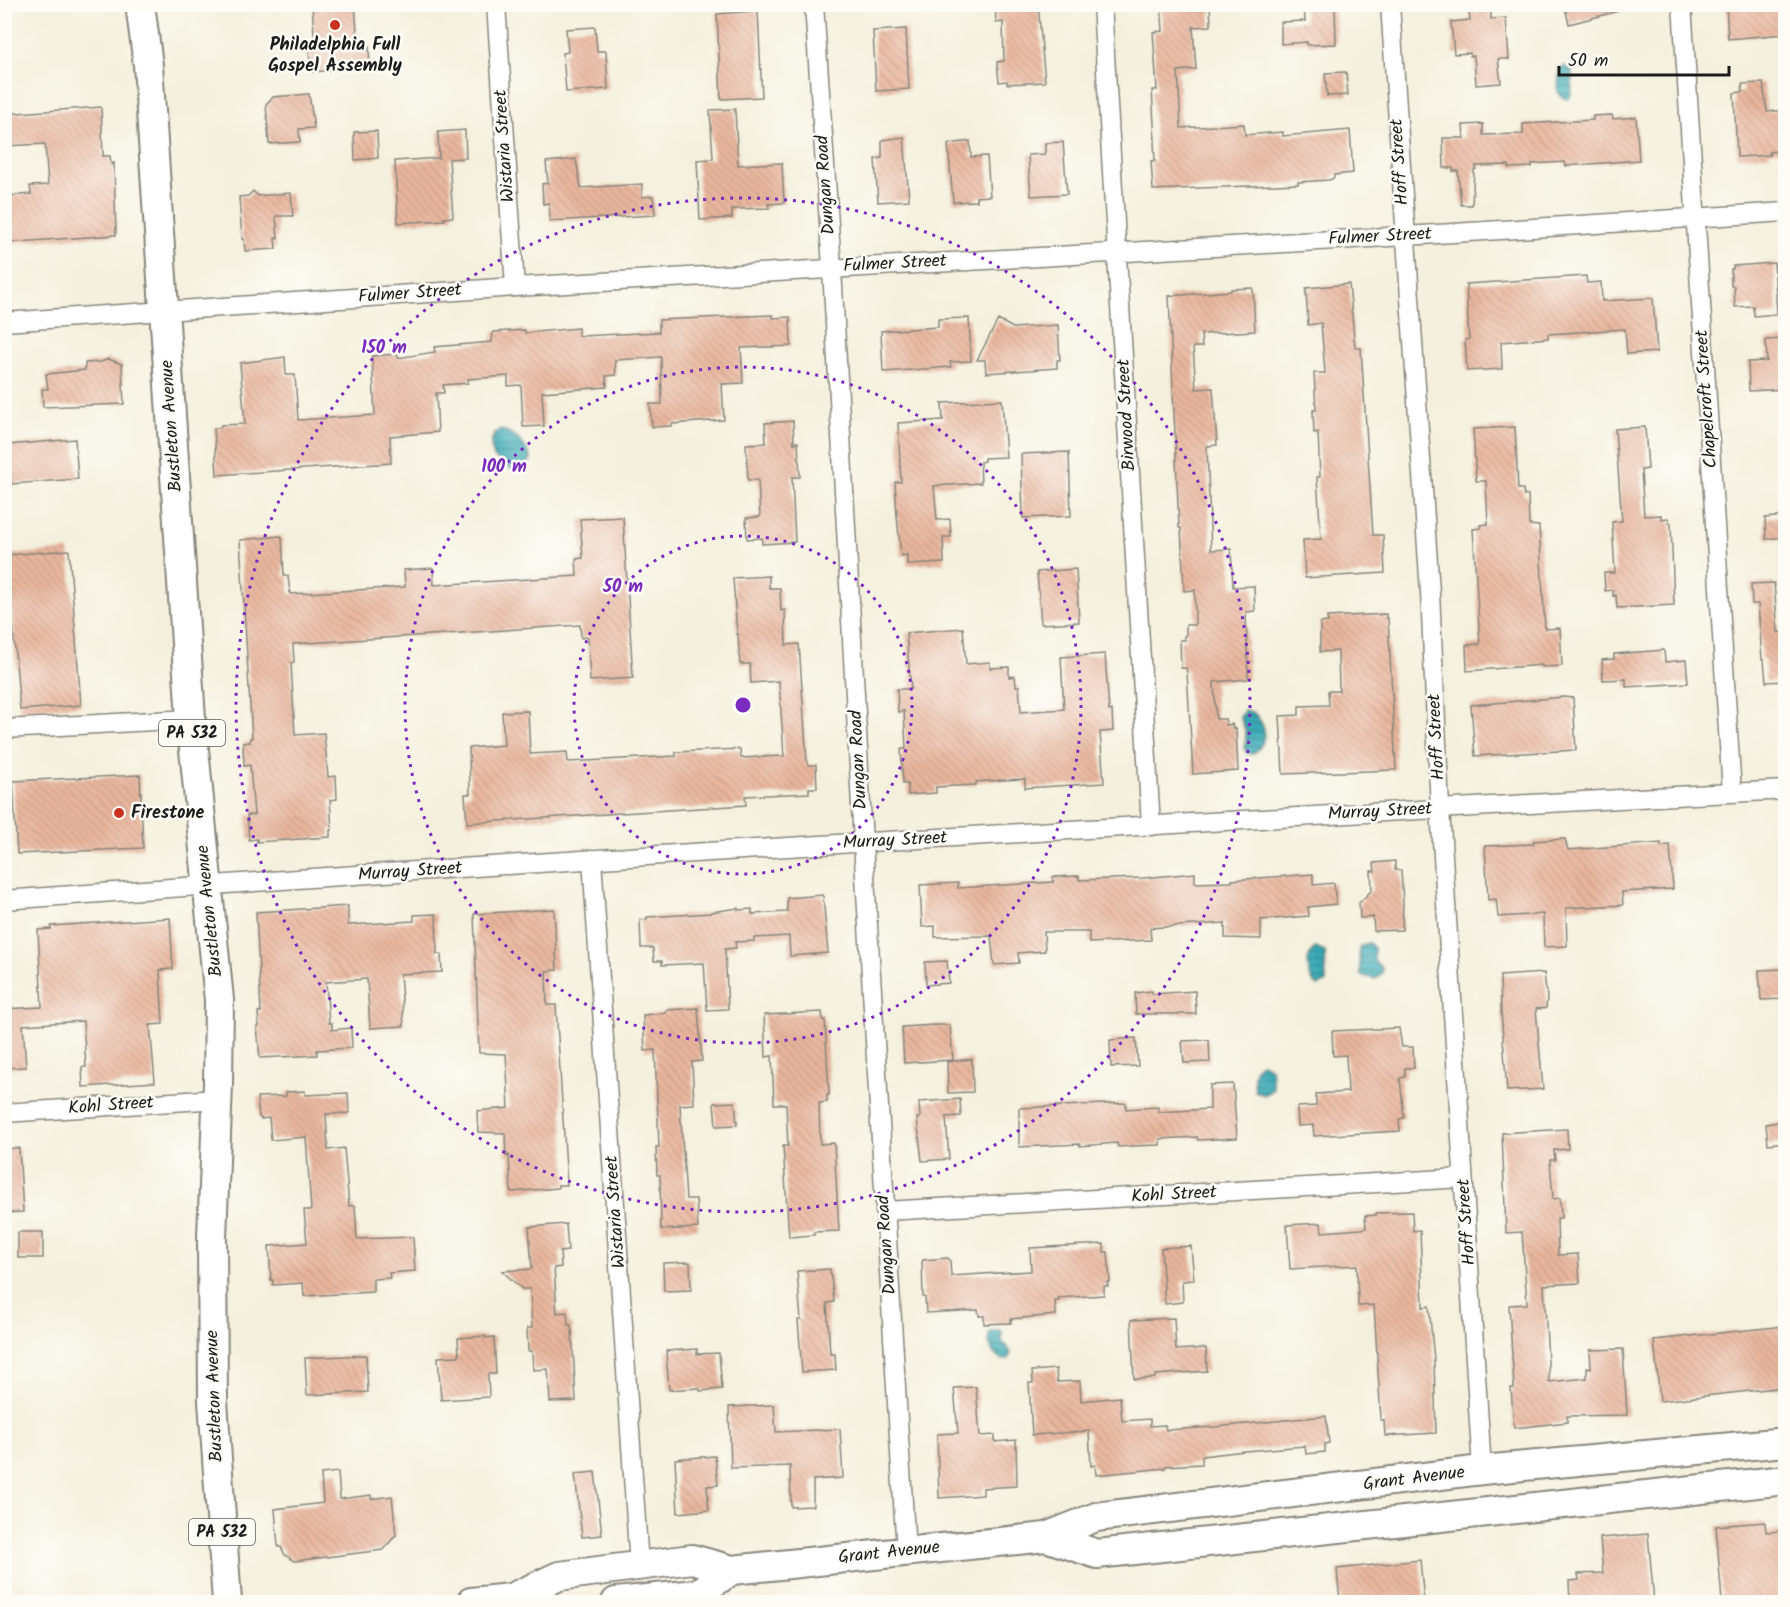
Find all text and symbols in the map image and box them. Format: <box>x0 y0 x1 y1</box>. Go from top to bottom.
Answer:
marker: Philadelphia Full Gospel Assembly <box>328 18 342 32</box>
place label: Philadelphia Full Gospel Assembly <box>268 31 402 81</box>
scale bar <box>1559 39 1728 77</box>
text: 50 m <box>1568 47 1608 76</box>
street label: Wistaria Street <box>487 88 523 203</box>
street label: Hoff Street <box>1382 117 1417 206</box>
street label: Dungan Road <box>808 133 844 236</box>
street label: Fulmer Street <box>1327 220 1434 254</box>
street label: Fulmer Street <box>842 247 949 281</box>
street label: Fulmer Street <box>357 276 464 312</box>
street label: Chapelcroft Street <box>1688 328 1726 469</box>
text: 150 m <box>361 334 407 363</box>
street label: Birwood Street <box>1110 357 1144 472</box>
street label: Bustleton Avenue <box>153 359 191 493</box>
text: 100 m <box>481 453 527 482</box>
text: 50 m <box>602 573 643 602</box>
street label: Hoff Street <box>1420 692 1454 781</box>
centre of rings <box>733 695 753 715</box>
street label: Dungan Road <box>842 708 876 811</box>
road number: PA 532 <box>159 720 225 746</box>
street label: Murray Street <box>1327 795 1434 829</box>
place label: Firestone <box>131 799 204 828</box>
marker: Firestone <box>112 806 126 820</box>
street label: Murray Street <box>842 824 949 858</box>
street label: Bustleton Avenue <box>189 844 231 978</box>
street label: Murray Street <box>357 854 464 890</box>
street label: Kohl Street <box>67 1088 156 1123</box>
street label: Wistaria Street <box>598 1154 634 1269</box>
street label: Hoff Street <box>1449 1177 1484 1266</box>
street label: Kohl Street <box>1130 1178 1219 1212</box>
street label: Dungan Road <box>869 1193 905 1296</box>
street label: Bustleton Avenue <box>198 1329 232 1463</box>
street label: Grant Avenue <box>1362 1458 1466 1500</box>
road number: PA 532 <box>189 1519 255 1545</box>
street label: Grant Avenue <box>837 1533 941 1573</box>

